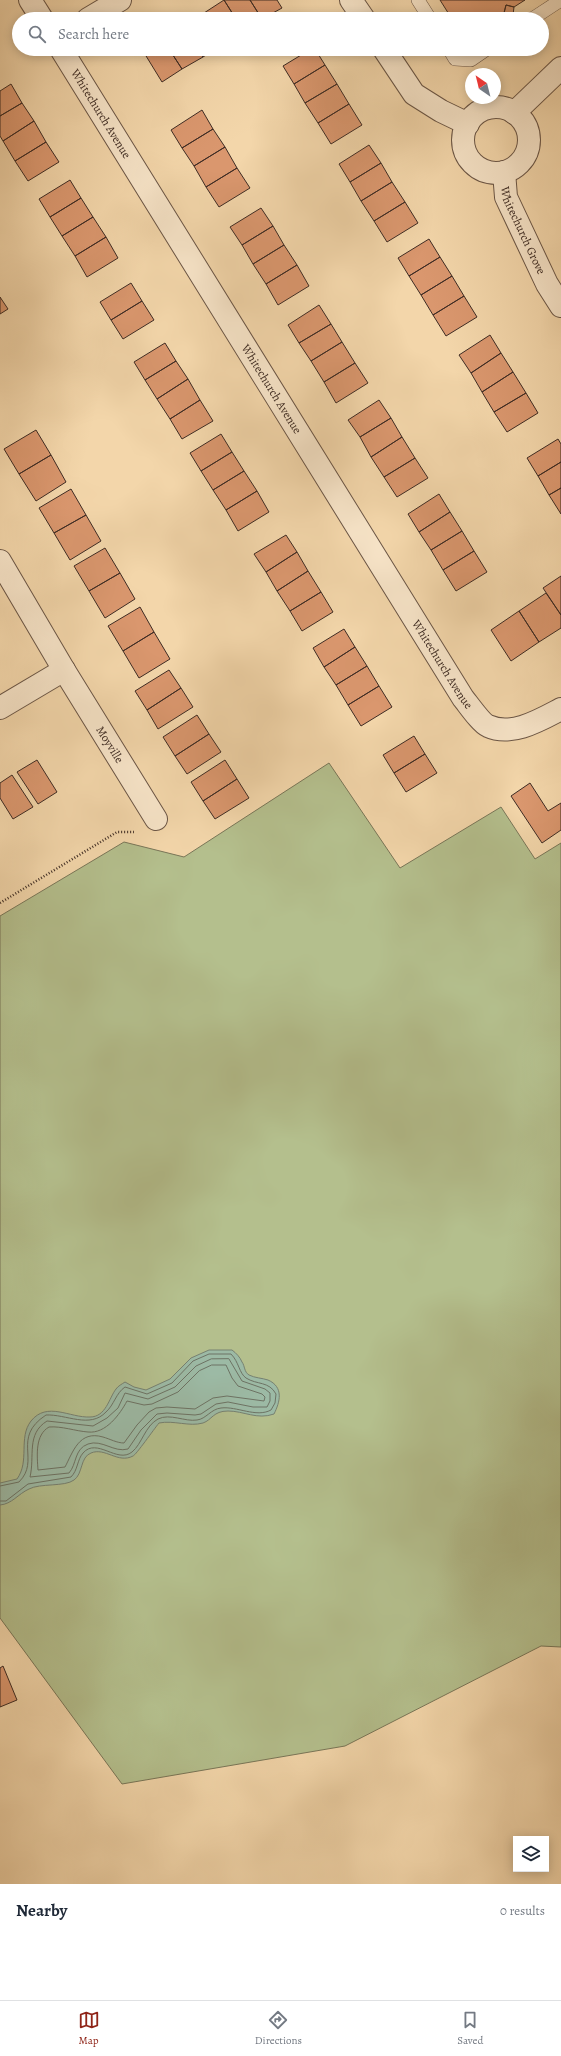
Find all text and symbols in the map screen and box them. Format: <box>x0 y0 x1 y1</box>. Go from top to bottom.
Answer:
search box <box>12 12 549 56</box>
icon: search <box>26 23 48 45</box>
text: Search here <box>58 24 129 44</box>
street label: Whitechurch Avenue <box>67 65 135 161</box>
north arrow <box>465 68 501 104</box>
street label: Whitechurch Grove <box>497 185 549 277</box>
street label: Whitechurch Avenue <box>237 340 305 437</box>
street label: Whitechurch Avenue <box>408 616 477 712</box>
street label: Moyville <box>92 723 128 766</box>
map controls <box>513 1836 549 1872</box>
button: layers <box>513 1836 549 1872</box>
text: Nearby <box>16 1899 67 1922</box>
text: 0 results <box>500 1902 545 1919</box>
tab: Map <box>78 2009 100 2048</box>
tab: Directions <box>255 2009 302 2048</box>
tab: Saved <box>457 2009 483 2048</box>

